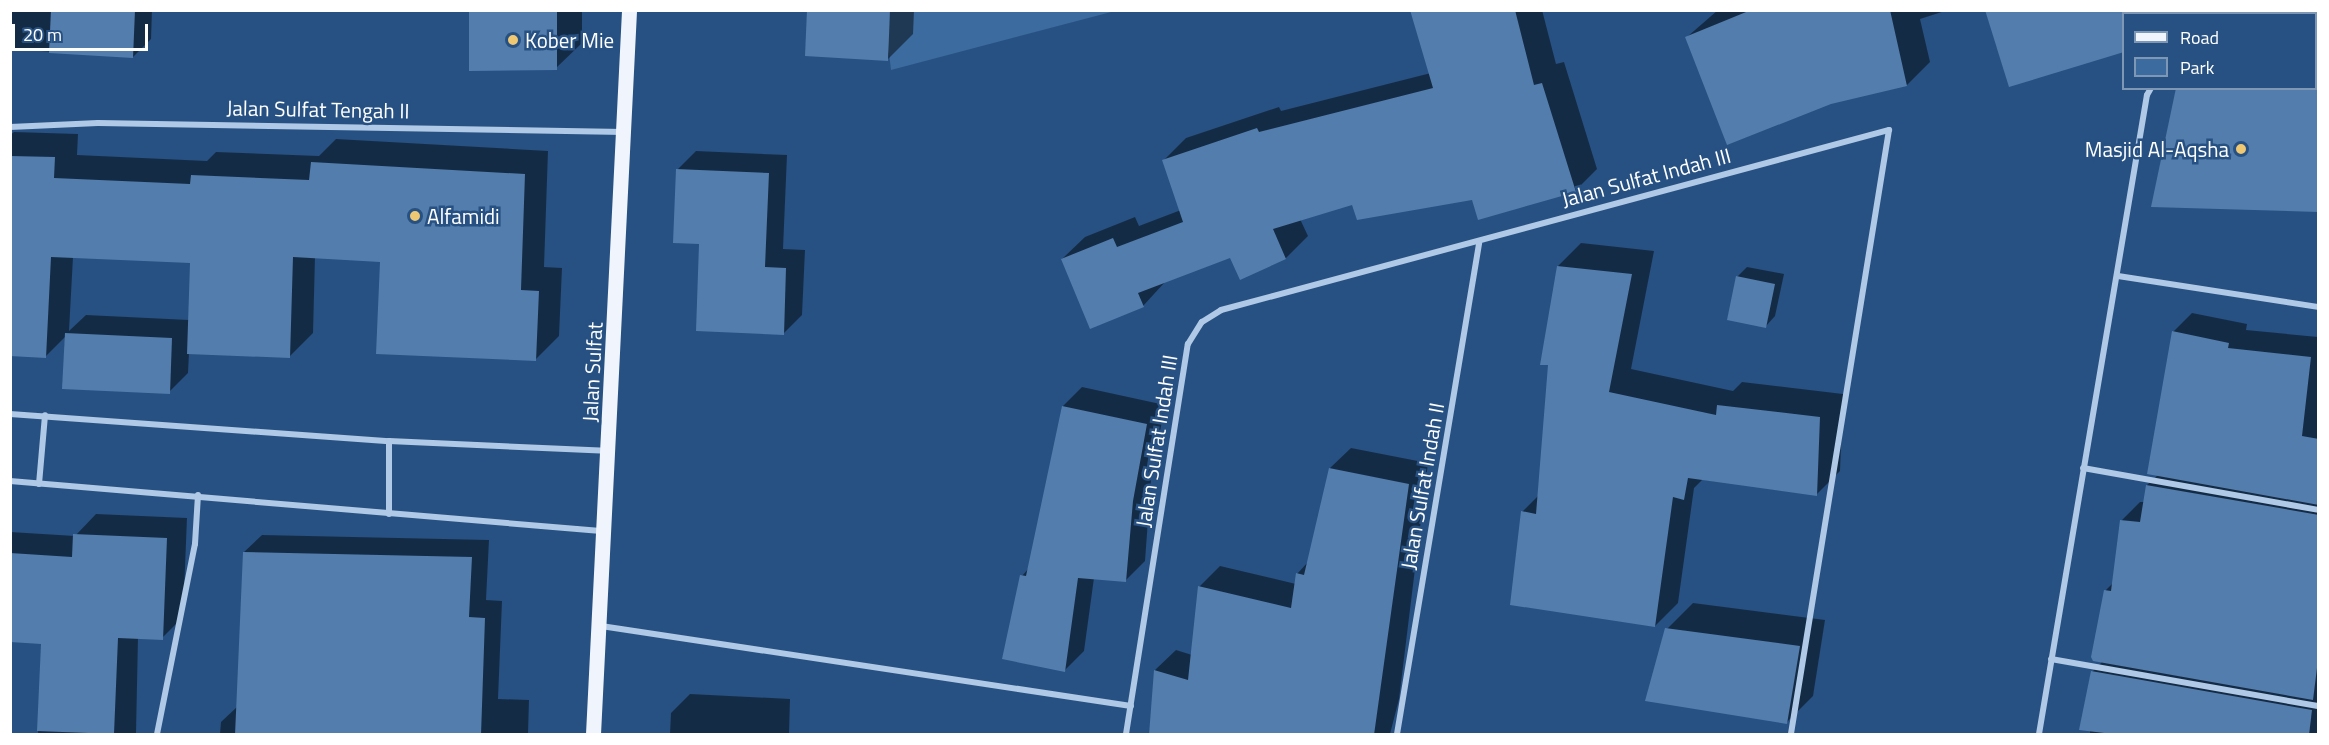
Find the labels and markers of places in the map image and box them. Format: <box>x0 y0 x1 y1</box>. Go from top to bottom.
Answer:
place label: Kober Mie <box>525 27 614 53</box>
marker: Kober Mie <box>506 33 520 47</box>
place label: Masjid Al-Aqsha <box>2085 136 2229 162</box>
marker: Masjid Al-Aqsha <box>2234 142 2248 156</box>
place label: Alfamidi <box>427 203 500 229</box>
marker: Alfamidi <box>408 209 422 223</box>

